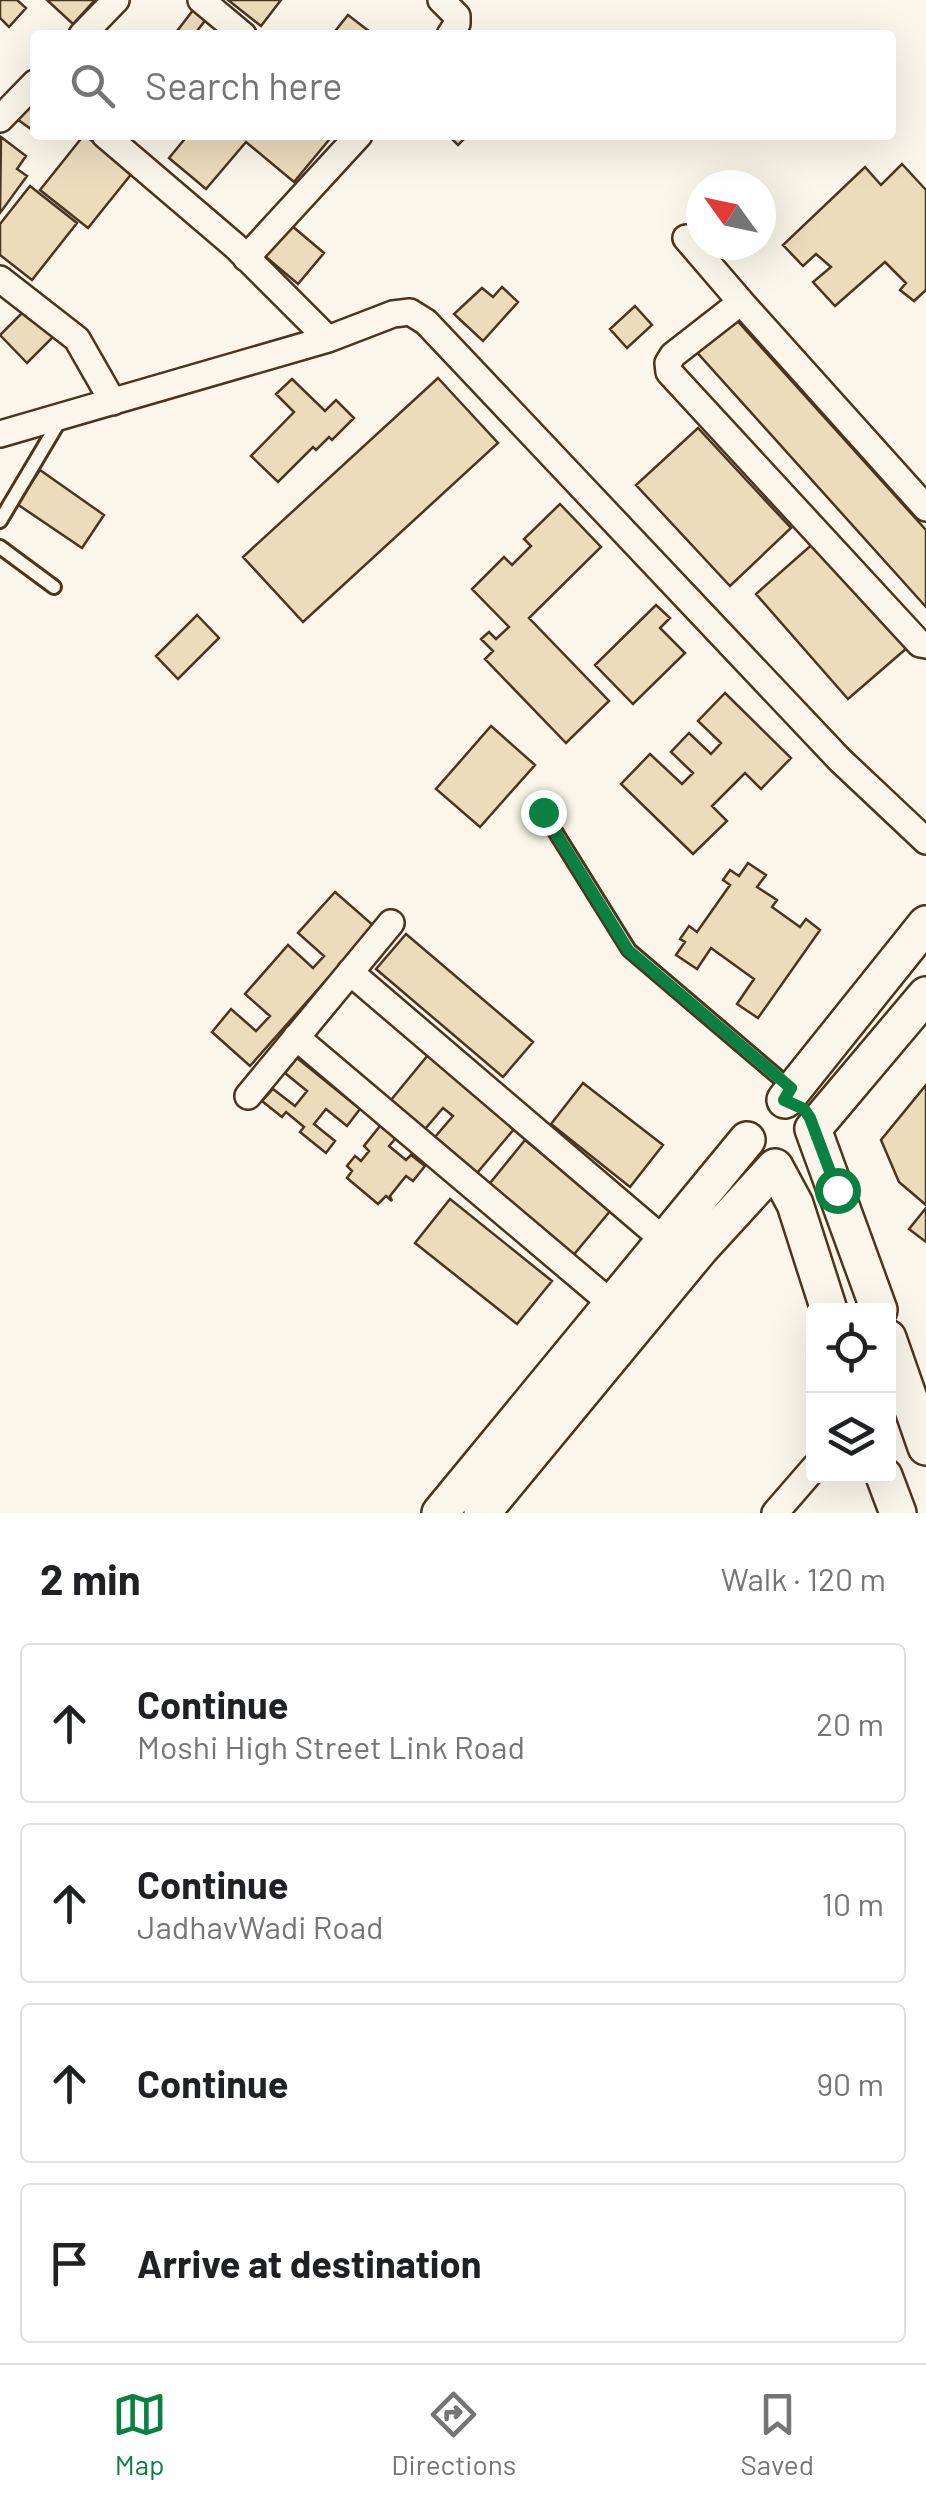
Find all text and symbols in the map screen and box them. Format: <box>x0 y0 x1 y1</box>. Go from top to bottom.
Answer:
search box <box>30 30 896 140</box>
icon: search <box>65 58 120 113</box>
text: Search here <box>145 62 343 108</box>
north arrow <box>686 170 776 260</box>
route end <box>521 790 567 836</box>
route start <box>815 1168 861 1214</box>
map controls <box>806 1303 896 1483</box>
button: locate <box>806 1303 896 1393</box>
button: layers <box>806 1393 896 1483</box>
text: 2 min <box>40 1553 141 1603</box>
text: Walk · 120 m <box>721 1559 886 1597</box>
text: Continue <box>137 1681 288 1727</box>
icon: ahead <box>42 1696 97 1751</box>
text: 20 m <box>816 1704 884 1742</box>
text: Moshi High Street Link Road <box>137 1727 525 1765</box>
text: Continue <box>137 1861 288 1907</box>
icon: ahead <box>42 1876 97 1931</box>
text: 10 m <box>822 1884 884 1922</box>
text: JadhavWadi Road <box>137 1907 384 1945</box>
icon: ahead <box>42 2056 97 2111</box>
text: Continue <box>137 2060 288 2106</box>
text: 90 m <box>816 2064 884 2102</box>
icon: arrive <box>42 2236 97 2291</box>
text: Arrive at destination <box>137 2240 482 2286</box>
tab: Map <box>112 2387 167 2481</box>
tab: Directions <box>391 2387 516 2481</box>
tab: Saved <box>740 2387 814 2481</box>

